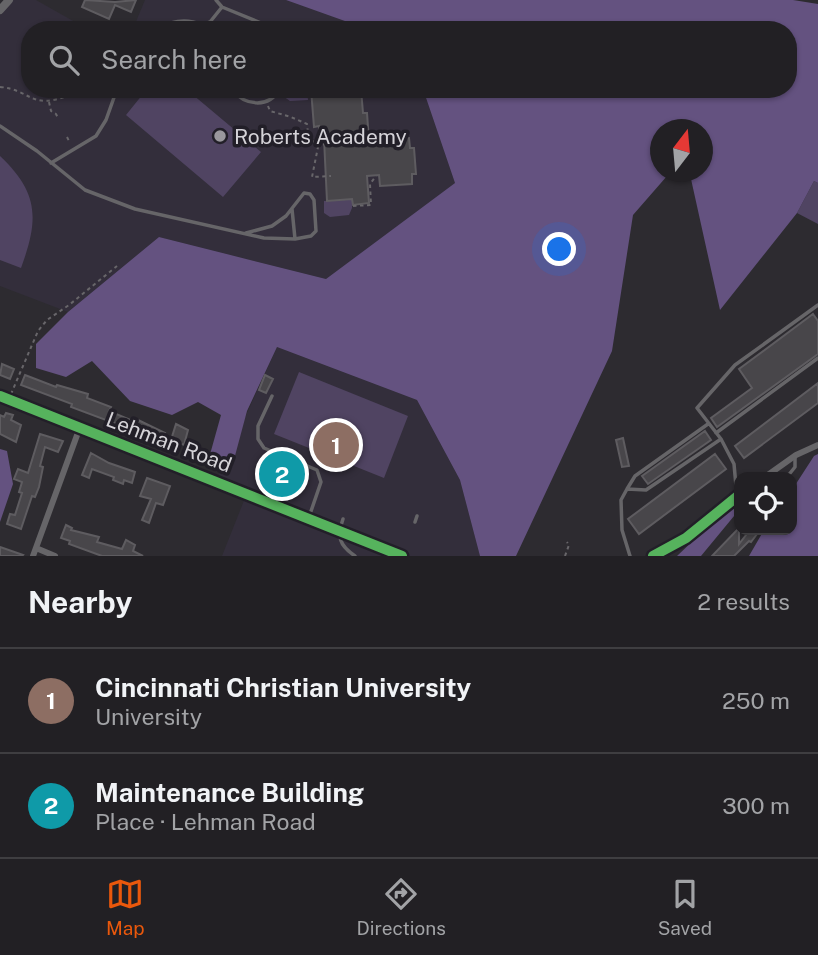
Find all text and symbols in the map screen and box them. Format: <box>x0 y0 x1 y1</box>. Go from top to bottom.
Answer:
search box <box>21 21 797 98</box>
icon: search <box>45 41 83 79</box>
text: Search here <box>101 44 247 75</box>
north arrow <box>650 119 713 182</box>
place label: Roberts Academy <box>234 124 407 149</box>
marker: Roberts Academy <box>212 128 228 144</box>
your location <box>542 232 576 266</box>
street label: Lehman Road <box>103 407 235 477</box>
pin: 1 <box>313 419 359 471</box>
pin: 2 <box>259 448 305 500</box>
map controls <box>734 472 797 535</box>
button: locate <box>734 472 797 535</box>
text: Nearby <box>28 584 132 620</box>
text: 2 results <box>697 588 790 615</box>
text: Cincinnati Christian University <box>95 672 471 703</box>
text: 1 <box>46 687 56 714</box>
text: 250 m <box>722 687 790 714</box>
text: University <box>95 703 202 730</box>
text: Maintenance Building <box>95 777 364 808</box>
text: 2 <box>44 792 58 819</box>
text: 300 m <box>722 792 790 819</box>
text: Place · Lehman Road <box>95 808 316 835</box>
tab: Map <box>106 875 145 939</box>
tab: Directions <box>357 875 446 939</box>
tab: Saved <box>658 875 712 939</box>

